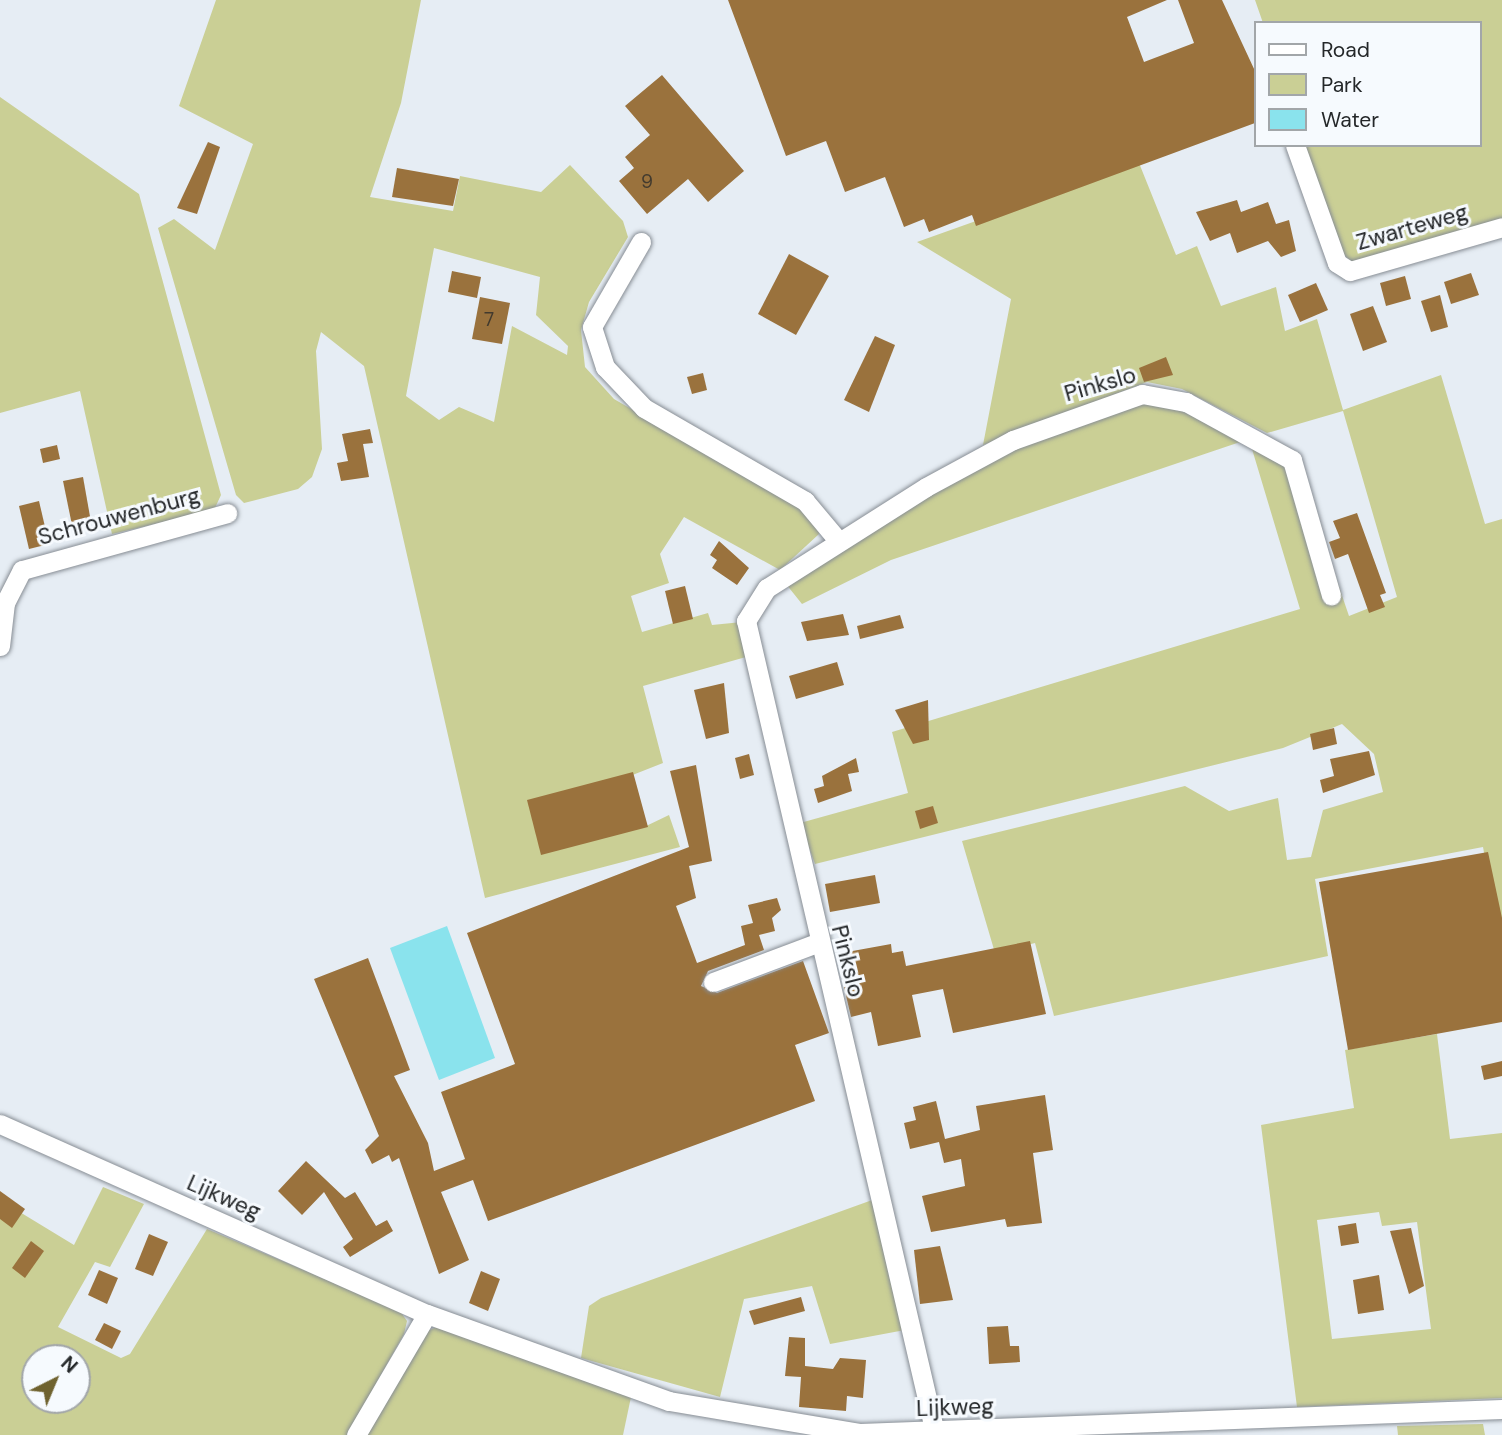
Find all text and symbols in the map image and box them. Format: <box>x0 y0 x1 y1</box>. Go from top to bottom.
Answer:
legend <box>1254 21 1481 147</box>
text: Road <box>1321 36 1370 64</box>
text: Park <box>1321 71 1362 99</box>
text: Water <box>1321 106 1379 134</box>
house number: 9 <box>641 171 653 193</box>
street label: Zwarteweg <box>1353 198 1471 256</box>
house number: 7 <box>484 309 494 331</box>
street label: Pinkslo <box>1061 361 1139 407</box>
street label: Schrouwenburg <box>35 481 203 551</box>
street label: Pinkslo <box>826 922 870 1000</box>
street label: Lijkweg <box>183 1169 265 1225</box>
north arrow <box>21 1344 91 1414</box>
text: N <box>56 1351 83 1379</box>
street label: Lijkweg <box>916 1392 994 1422</box>

